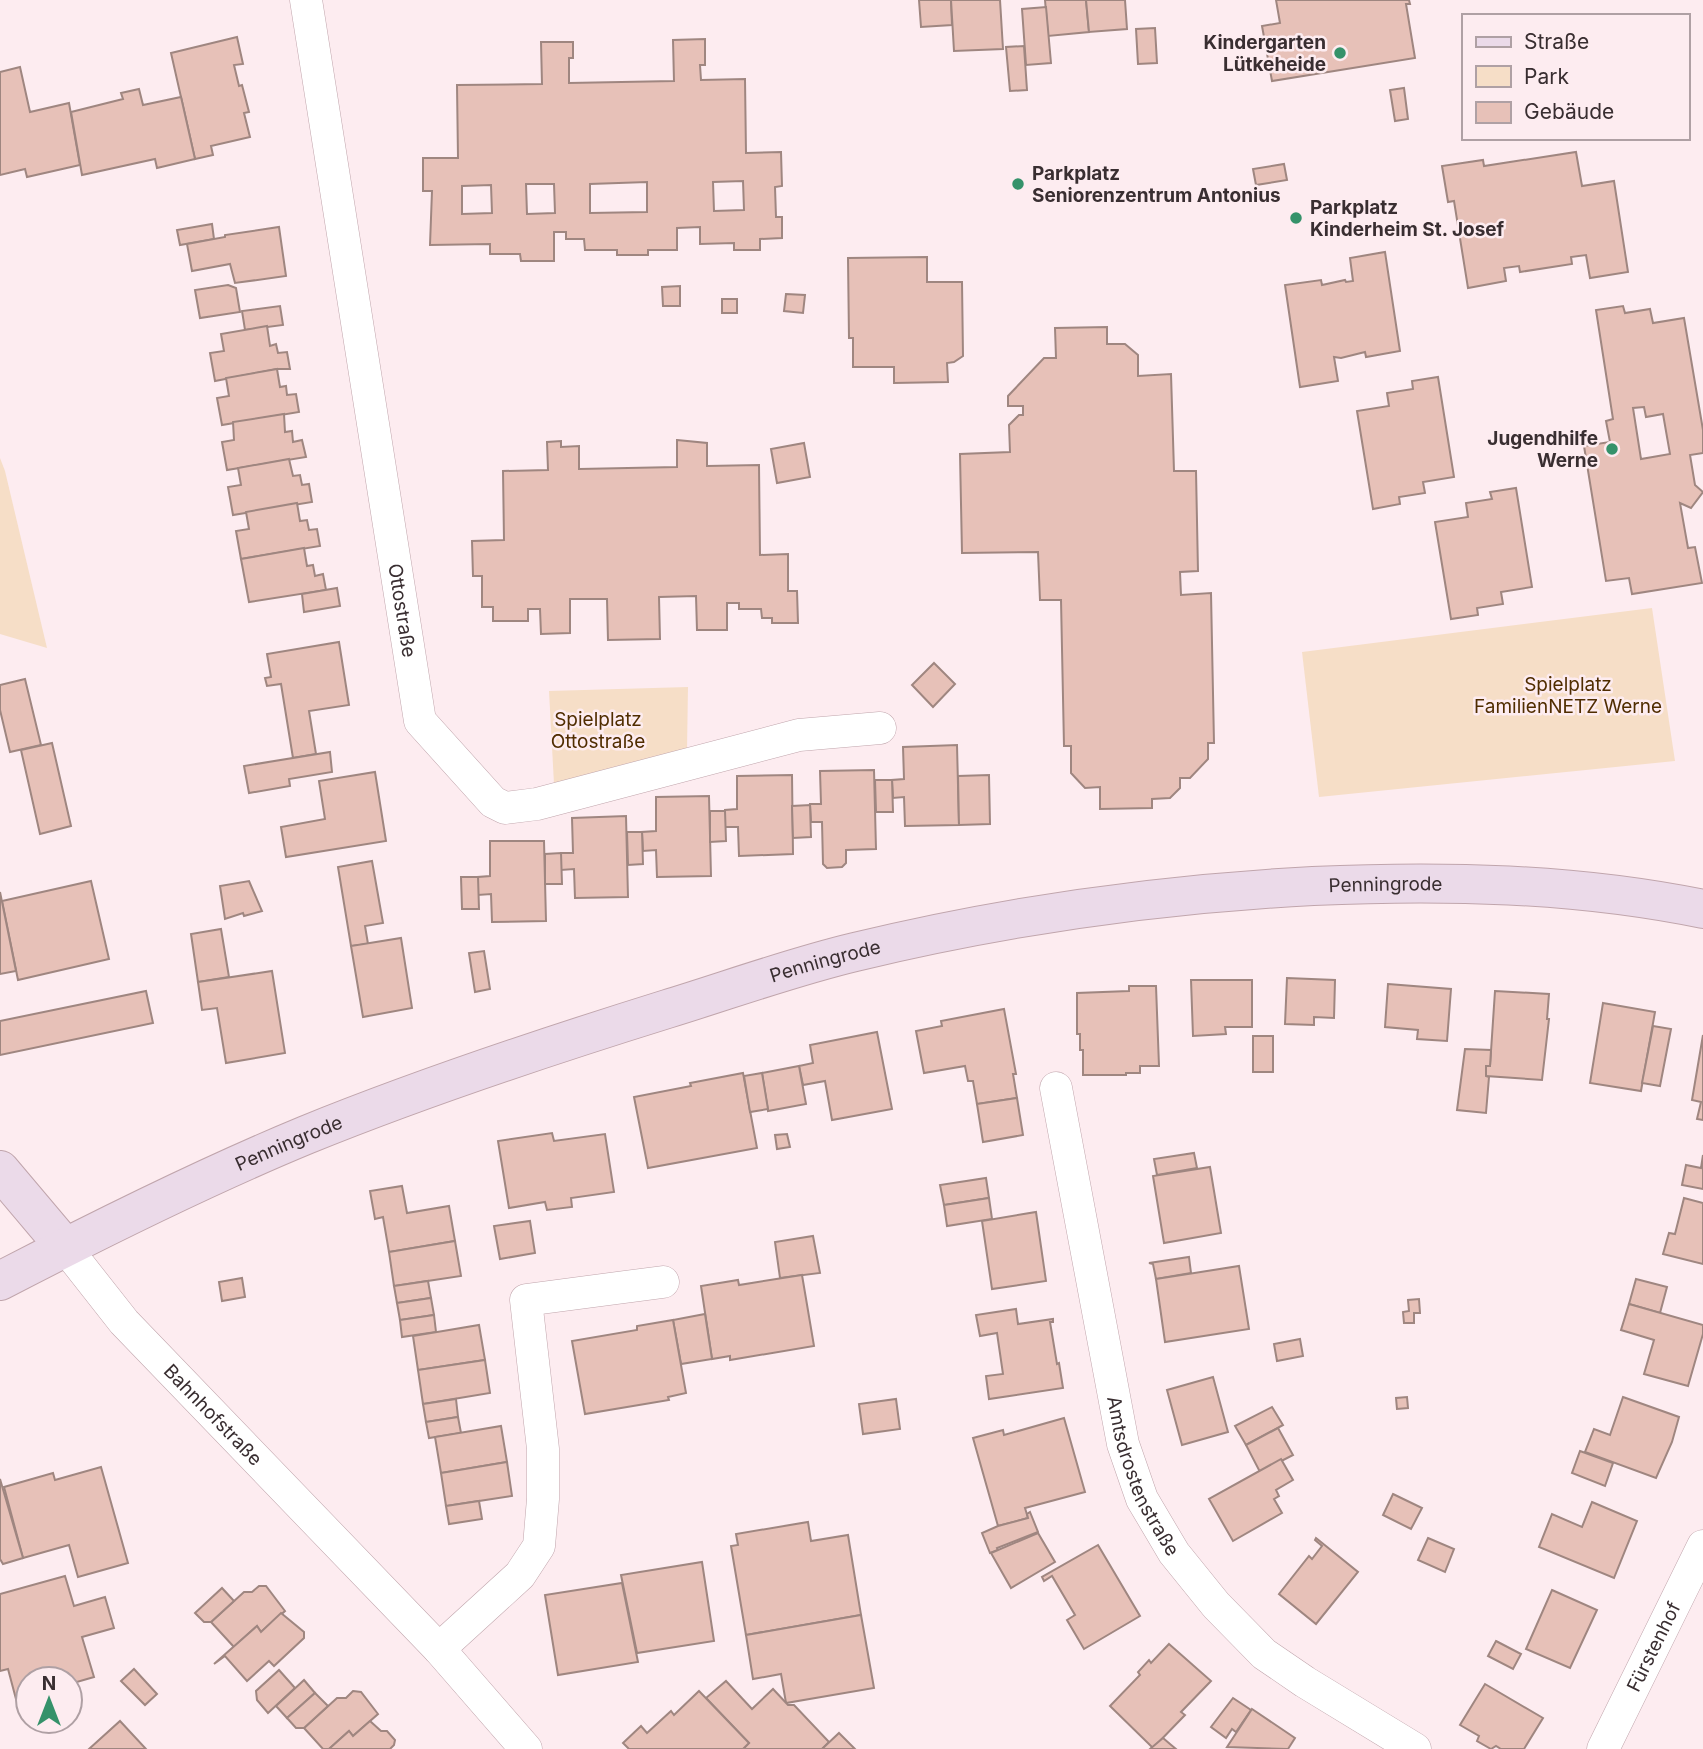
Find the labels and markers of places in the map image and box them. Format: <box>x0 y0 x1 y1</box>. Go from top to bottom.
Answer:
place label: Kindergarten Lütkeheide <box>1204 31 1326 76</box>
marker: Kindergarten Lütkeheide <box>1332 45 1348 61</box>
place label: Parkplatz Seniorenzentrum Antonius <box>1032 162 1281 207</box>
marker: Parkplatz Seniorenzentrum Antonius <box>1010 176 1026 192</box>
place label: Parkplatz Kinderheim St. Josef <box>1310 196 1505 241</box>
marker: Parkplatz Kinderheim St. Josef <box>1288 210 1304 226</box>
place label: Jugendhilfe Werne <box>1487 427 1598 472</box>
marker: Jugendhilfe Werne <box>1604 441 1620 457</box>

